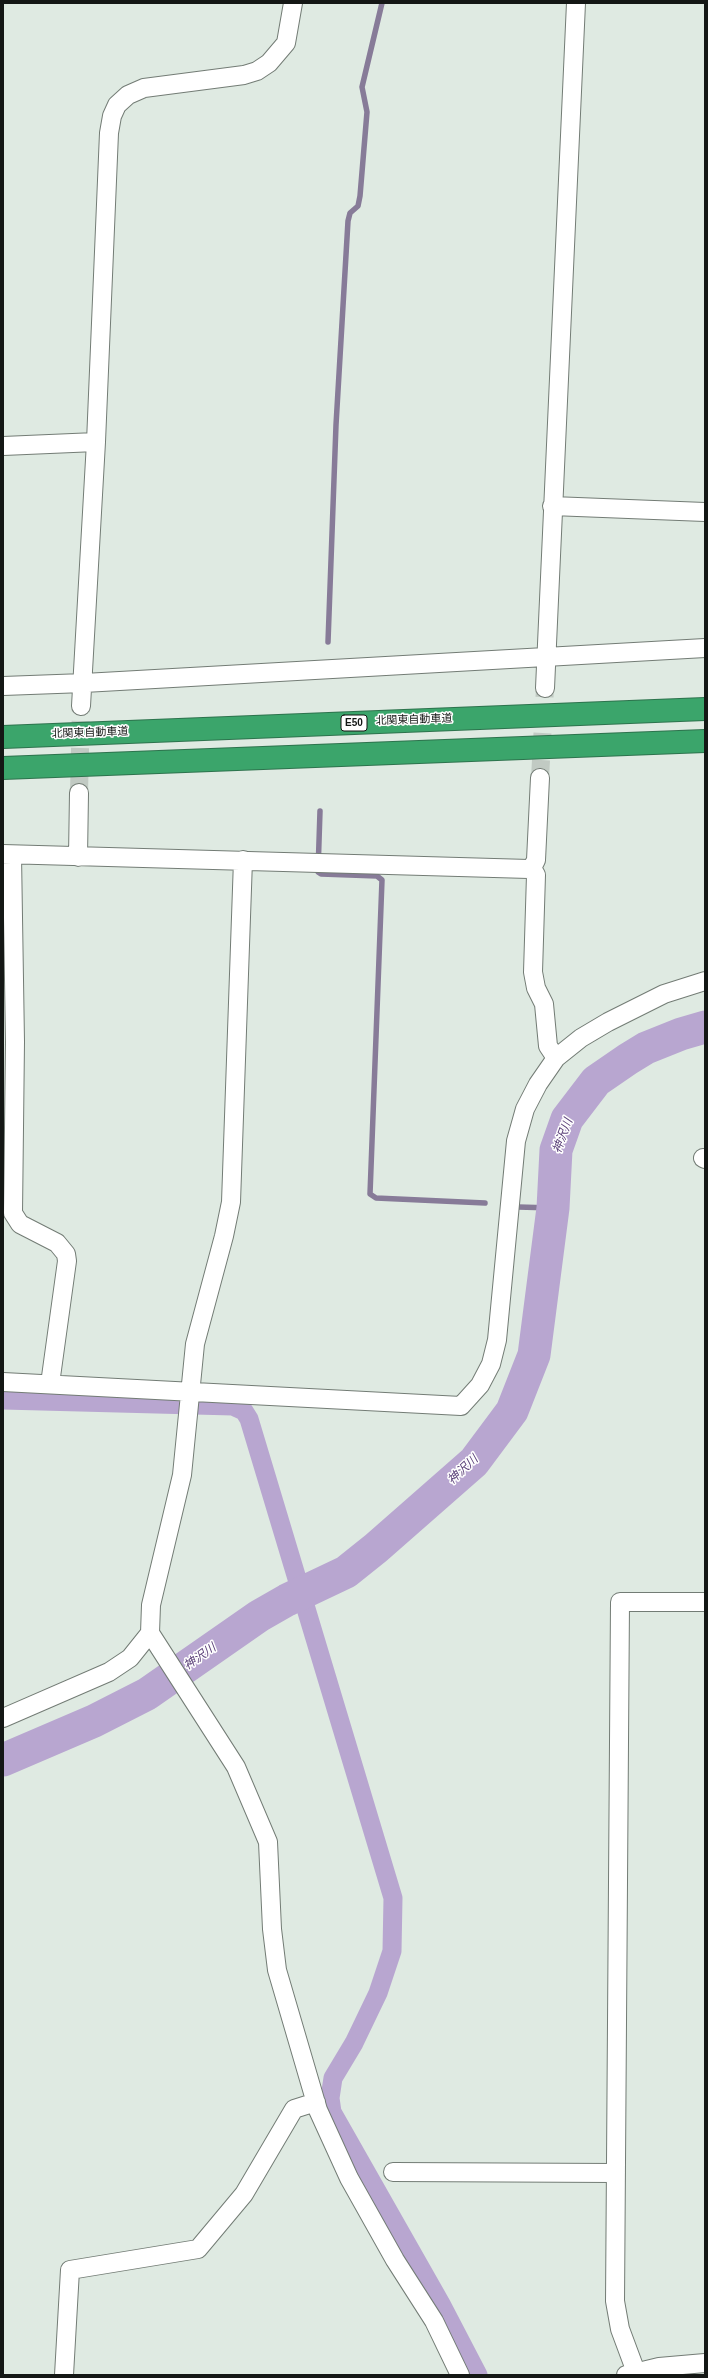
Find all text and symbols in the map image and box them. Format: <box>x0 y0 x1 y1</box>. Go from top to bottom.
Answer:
street label: 北関東自動車道 <box>375 712 453 728</box>
road number: E50 <box>341 715 367 731</box>
street label: 北関東自動車道 <box>51 725 129 741</box>
water label: 神沢川 <box>550 1117 576 1155</box>
water label: 神沢川 <box>445 1452 481 1488</box>
water label: 神沢川 <box>181 1641 219 1673</box>

